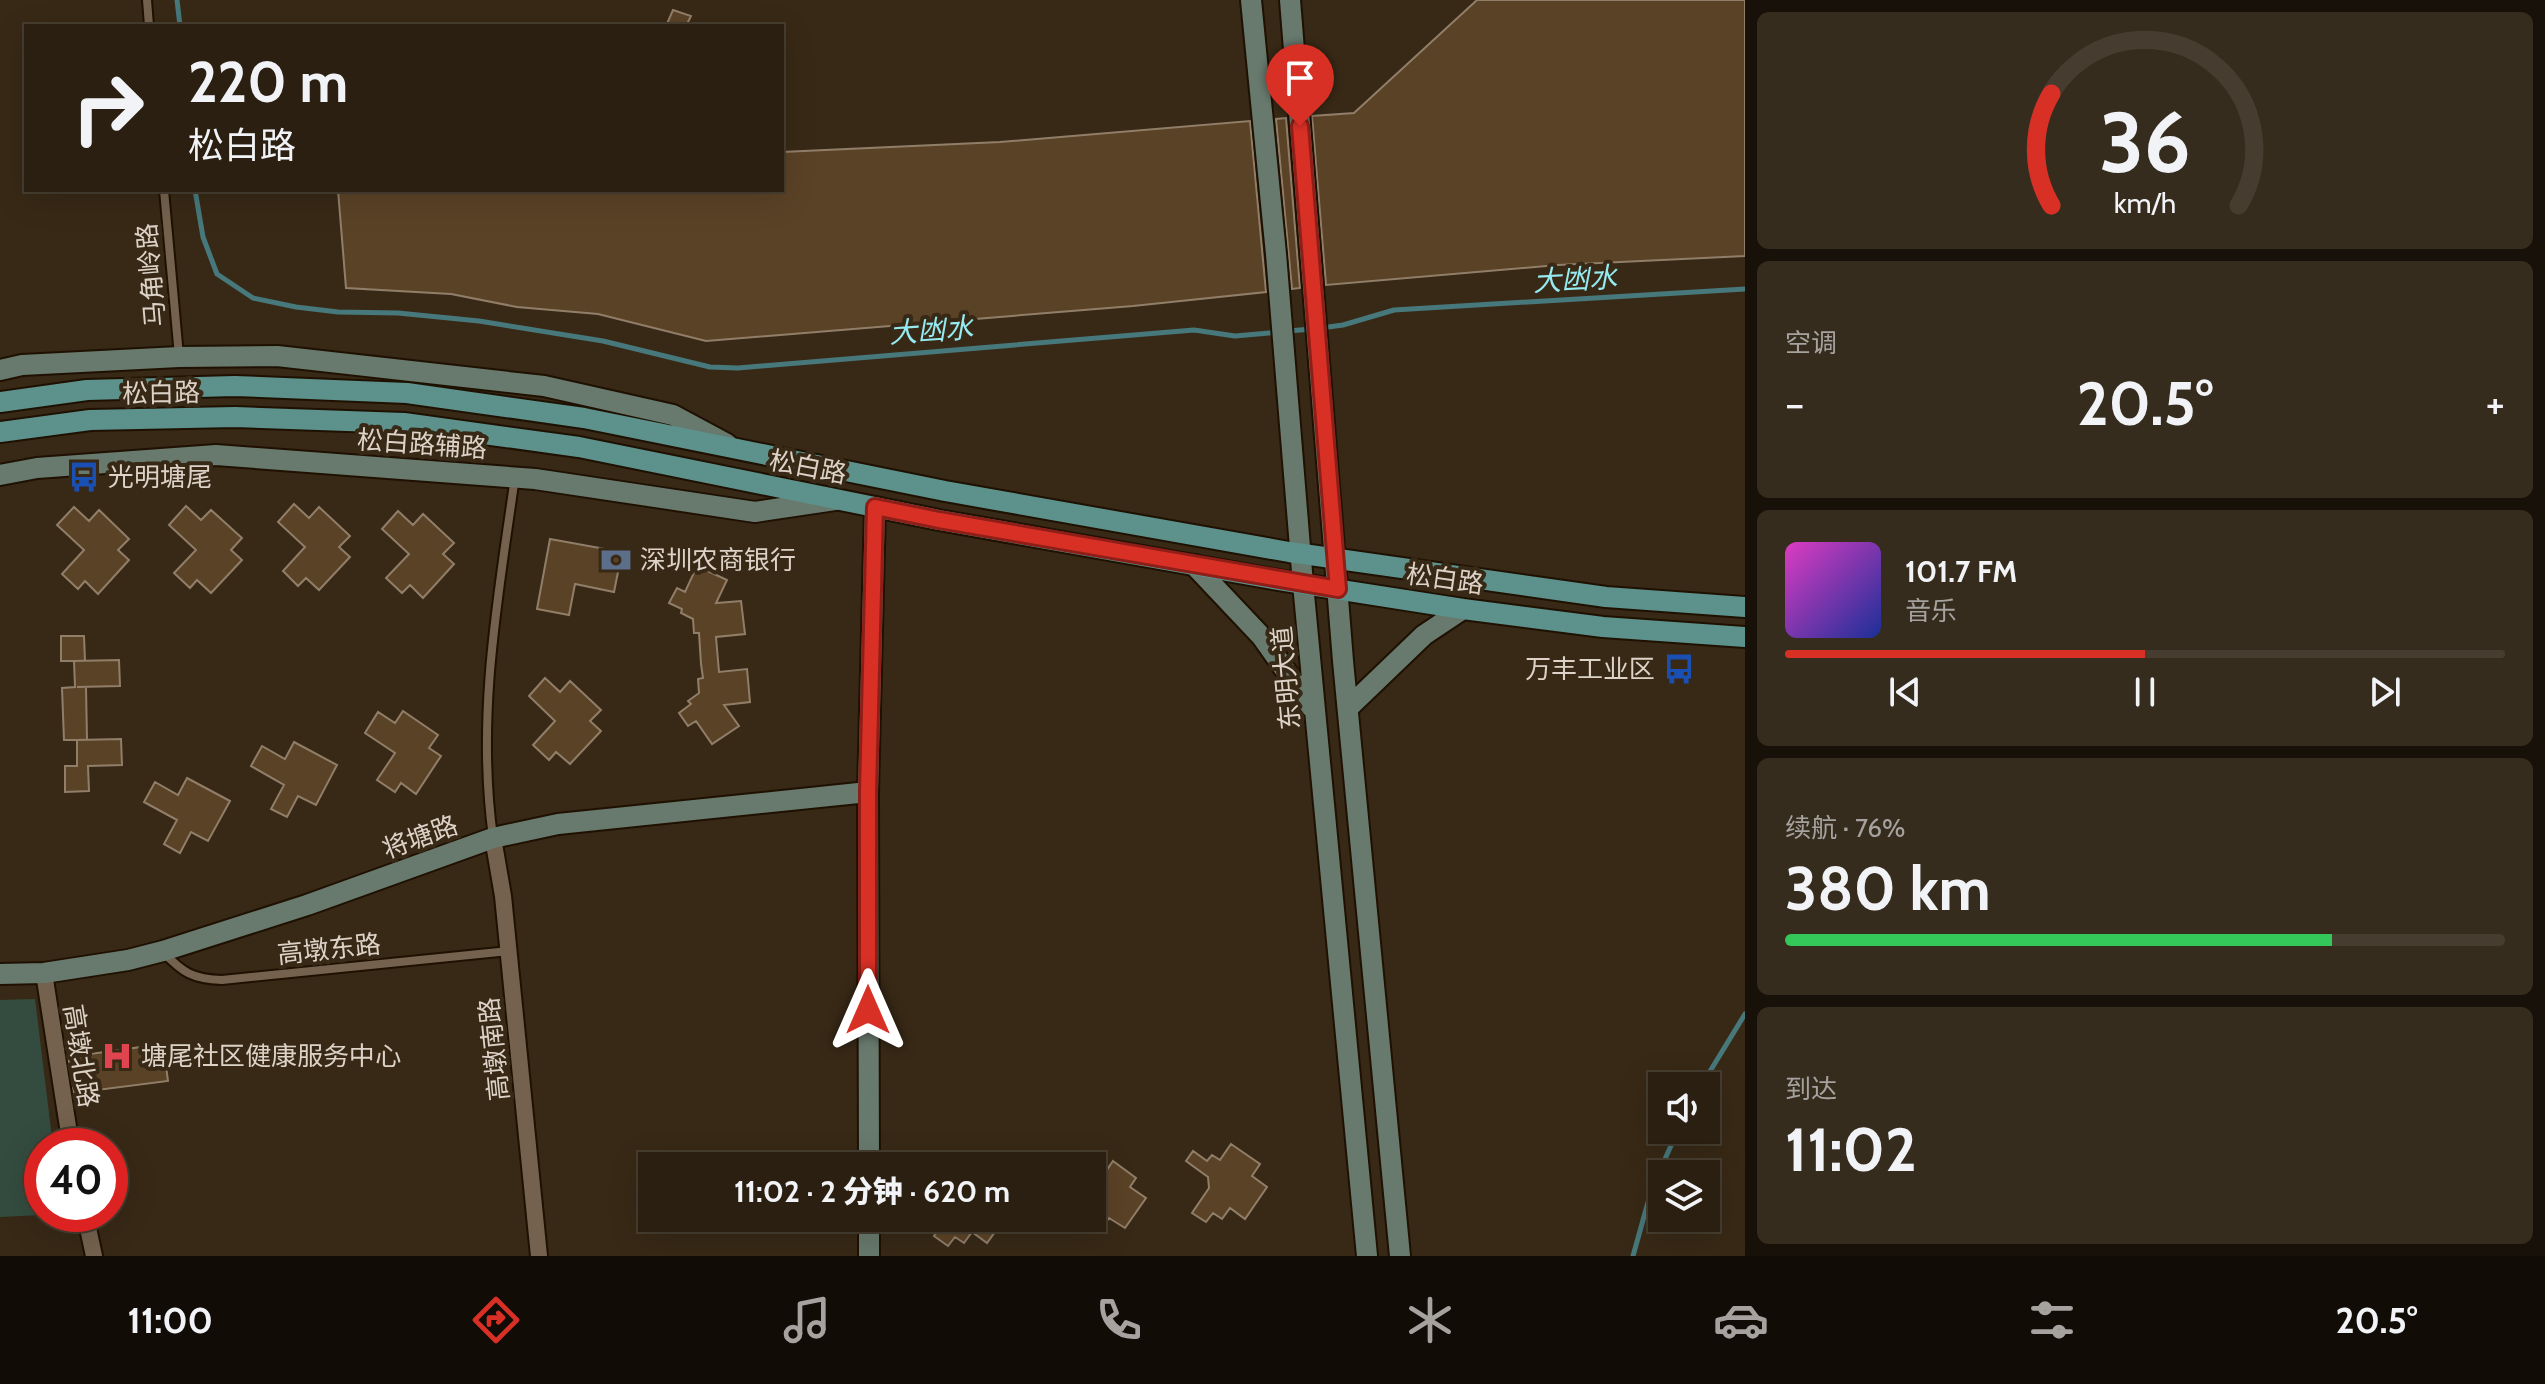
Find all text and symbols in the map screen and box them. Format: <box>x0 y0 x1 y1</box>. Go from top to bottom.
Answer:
pin <box>1266 44 1334 126</box>
text: 220 m <box>188 48 348 116</box>
icon: right <box>56 56 160 160</box>
icon: arrive <box>1278 56 1322 100</box>
text: 36 <box>2099 92 2191 193</box>
text: 松白路 <box>188 123 296 167</box>
text: km/h <box>2114 186 2176 221</box>
street label: 马角岭路 <box>131 222 171 328</box>
water label: 大凼水 <box>1532 260 1620 298</box>
water label: 大凼水 <box>888 310 976 350</box>
text: 空调 <box>1785 327 1837 359</box>
text: 20.5° <box>2077 367 2213 440</box>
street label: 松白路 <box>122 376 200 410</box>
text: − <box>1785 377 1804 430</box>
text: + <box>2486 377 2505 430</box>
street label: 松白路辅路 <box>356 424 488 464</box>
street label: 松白路 <box>767 444 849 490</box>
bus stop icon: 光明塘尾 <box>67 460 101 494</box>
place label: 光明塘尾 <box>108 461 212 493</box>
bank icon: 深圳农商银行 <box>599 543 633 577</box>
place label: 深圳农商银行 <box>640 544 796 576</box>
text: 101.7 FM <box>1905 553 2017 590</box>
street label: 松白路 <box>1404 558 1486 600</box>
text: 音乐 <box>1905 595 1957 627</box>
street label: 东明大道 <box>1266 625 1306 731</box>
bus stop icon: 万丰工业区 <box>1662 652 1696 686</box>
place label: 万丰工业区 <box>1525 653 1655 685</box>
icon: previous <box>1883 670 1927 714</box>
icon: pause <box>2123 670 2167 714</box>
icon: next <box>2363 670 2407 714</box>
street label: 将塘路 <box>378 809 462 865</box>
text: 续航 · 76% <box>1785 812 1905 844</box>
text: 380 km <box>1785 852 1991 925</box>
street label: 高墩东路 <box>276 928 382 970</box>
position arrow <box>826 968 910 1052</box>
street label: 高墩南路 <box>473 996 515 1102</box>
street label: 高墩北路 <box>57 1002 105 1110</box>
hospital icon: 塘尾社区健康服务中心 <box>100 1039 134 1073</box>
place label: 塘尾社区健康服务中心 <box>141 1040 401 1072</box>
map controls <box>1648 1072 1720 1232</box>
button: sound <box>1648 1072 1720 1144</box>
text: 到达 <box>1785 1073 1837 1105</box>
text: 11:02 <box>1785 1113 1917 1186</box>
speed limit sign: 40 <box>24 1128 128 1232</box>
button: layers <box>1648 1160 1720 1232</box>
text: 11:02 · 2 分钟 · 620 m <box>734 1173 1010 1210</box>
icon: directions <box>468 1292 524 1348</box>
icon: music <box>779 1292 835 1348</box>
icon: phone <box>1091 1292 1147 1348</box>
icon: climate <box>1402 1292 1458 1348</box>
icon: car <box>1713 1292 1769 1348</box>
icon: filters <box>2024 1292 2080 1348</box>
text: 11:00 <box>128 1298 213 1342</box>
text: 20.5° <box>2336 1298 2417 1342</box>

